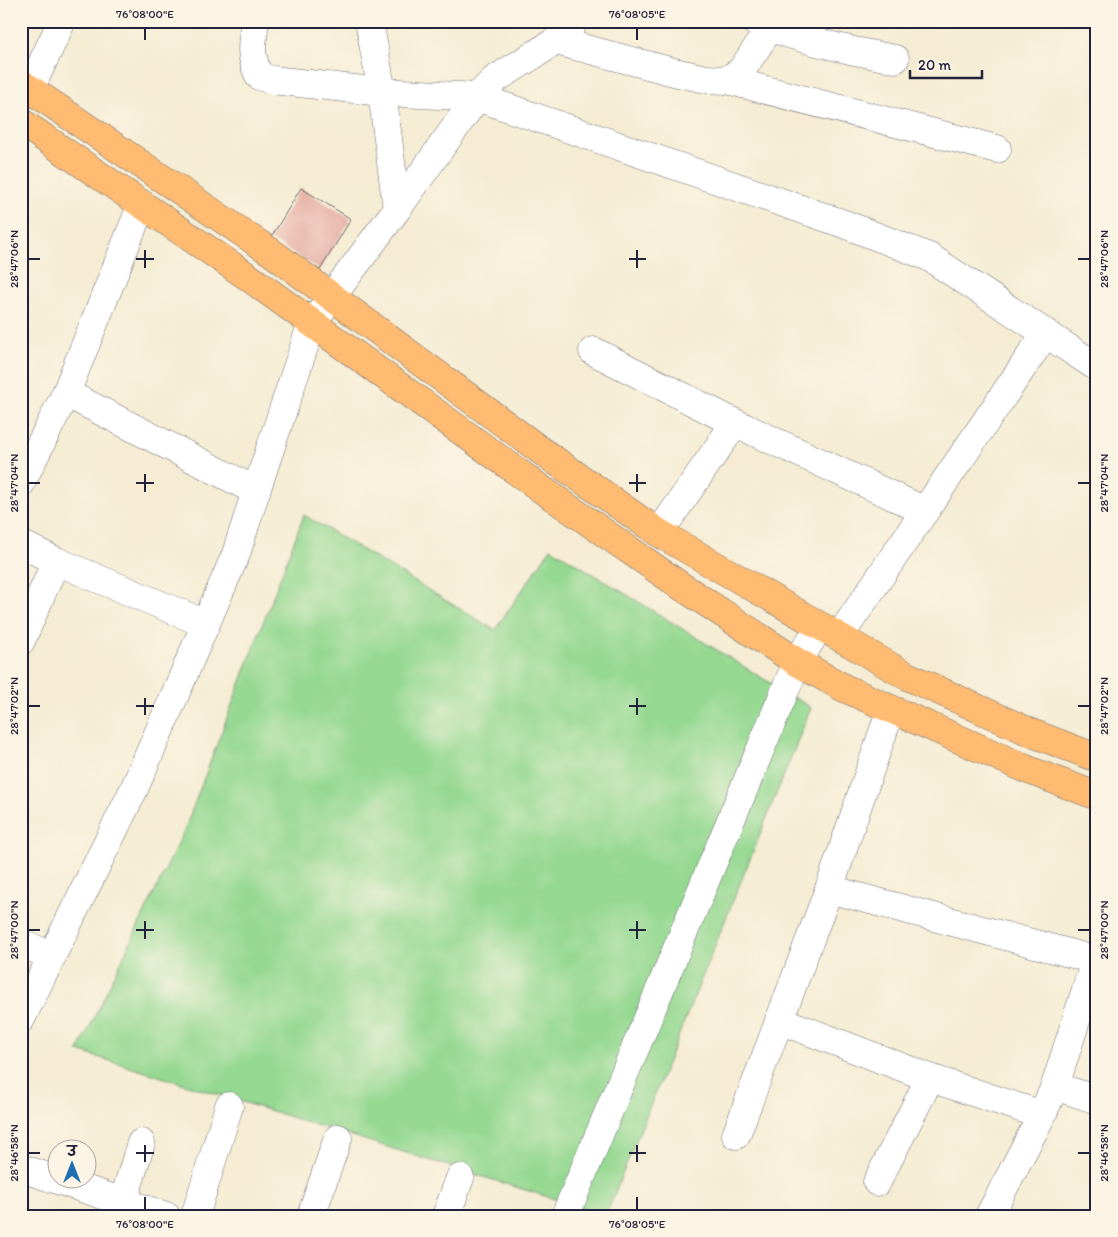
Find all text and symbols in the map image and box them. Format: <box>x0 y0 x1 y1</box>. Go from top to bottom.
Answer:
text: 76°08'00"E <box>116 7 174 21</box>
text: 76°08'05"E <box>609 7 666 21</box>
scale bar <box>910 48 983 80</box>
text: 20 m <box>918 56 952 74</box>
text: 28°47'06"N <box>7 230 21 288</box>
text: 28°47'06"N <box>1097 230 1111 288</box>
text: 28°47'04"N <box>7 454 21 512</box>
text: 28°47'04"N <box>1097 454 1111 512</box>
text: 28°47'02"N <box>7 677 21 735</box>
text: 28°47'02"N <box>1097 677 1111 735</box>
text: 28°47'00"N <box>7 900 21 960</box>
text: 28°47'00"N <box>1097 900 1111 960</box>
text: 28°46'58"N <box>7 1124 21 1182</box>
text: 28°46'58"N <box>1097 1124 1111 1182</box>
north arrow <box>48 1140 98 1190</box>
text: उ <box>65 1143 78 1160</box>
text: 76°08'00"E <box>116 1217 174 1231</box>
text: 76°08'05"E <box>609 1217 666 1231</box>

